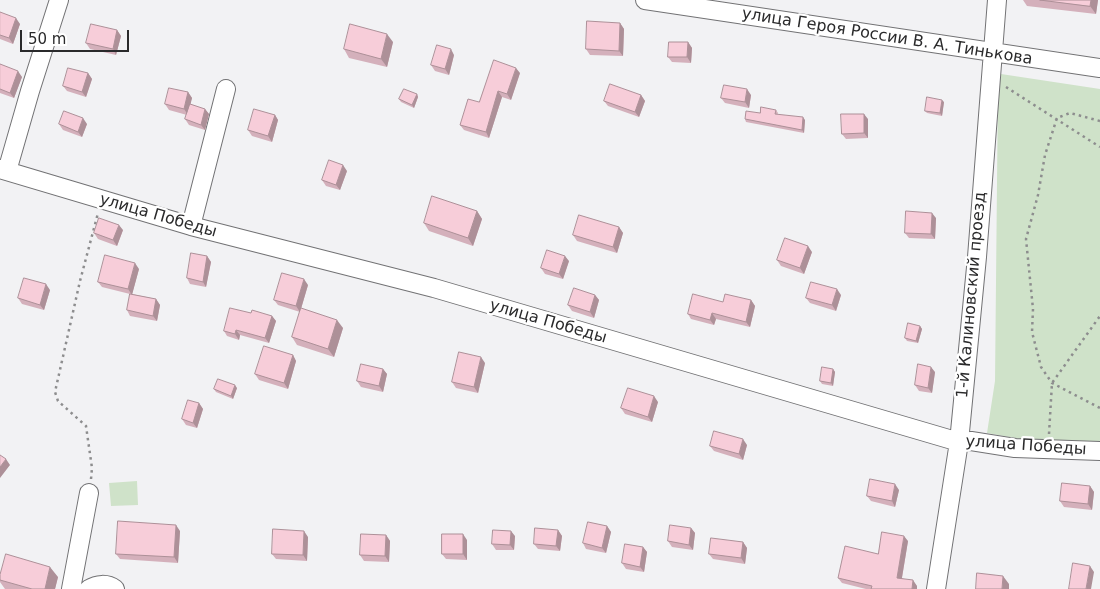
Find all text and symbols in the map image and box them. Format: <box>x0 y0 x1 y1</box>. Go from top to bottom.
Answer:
street label: улица Героя России В. А. Тинькова <box>740 5 1034 69</box>
scale bar <box>22 20 131 52</box>
text: 50 m <box>28 30 66 48</box>
street label: улица Победы <box>97 190 219 242</box>
street label: 1-й Калиновский проезд <box>953 191 991 399</box>
street label: улица Победы <box>487 296 609 348</box>
street label: улица Победы <box>965 432 1087 460</box>

